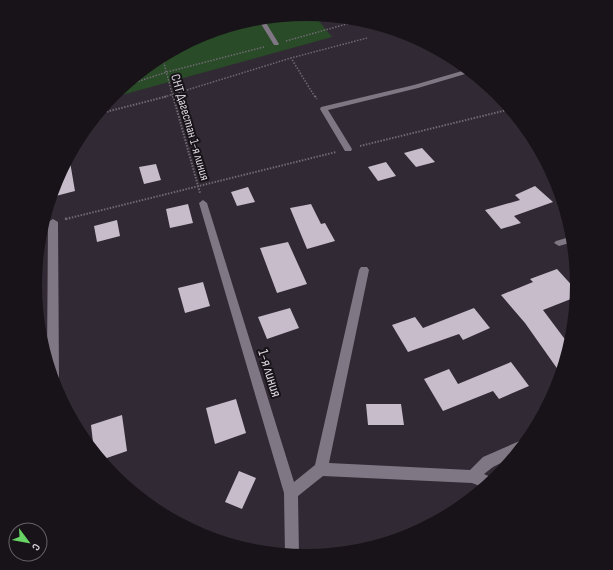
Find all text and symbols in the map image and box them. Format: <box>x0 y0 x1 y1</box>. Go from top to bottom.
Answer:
street label: СНТ Дагестан 1-я линия <box>167 72 213 182</box>
street label: 1-я линия <box>253 347 286 399</box>
north arrow <box>8 522 48 562</box>
text: С <box>29 541 43 553</box>

